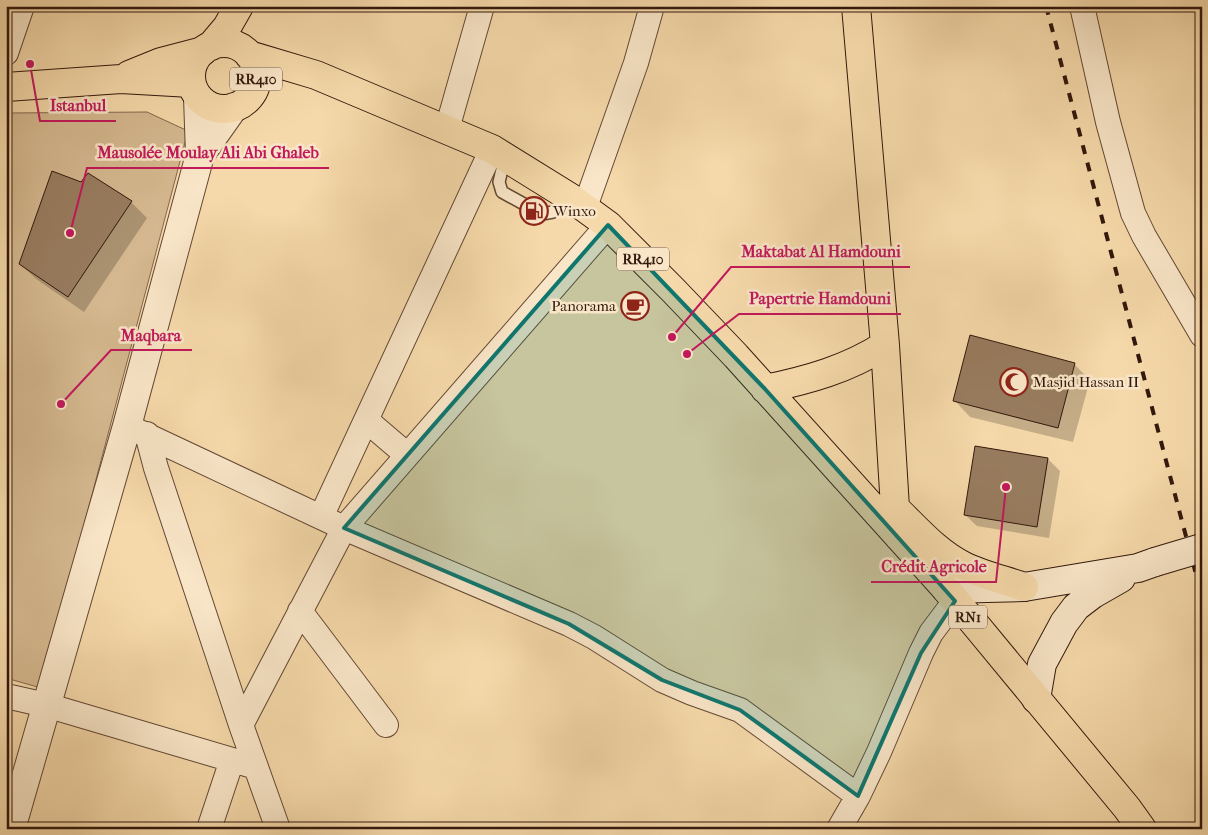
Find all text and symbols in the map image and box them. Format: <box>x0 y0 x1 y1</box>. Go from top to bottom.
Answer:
road number: RR410 <box>230 68 282 90</box>
callout: Istanbul <box>40 90 116 121</box>
text: Istanbul <box>50 96 107 115</box>
callout: Mausolée Moulay Ali Abi Ghaleb <box>87 137 329 168</box>
text: Mausolée Moulay Ali Abi Ghaleb <box>96 143 319 163</box>
fuel station icon: Winxo <box>519 196 549 226</box>
place label: Winxo <box>552 202 596 220</box>
callout: Maktabat Al Hamdouni <box>731 236 910 267</box>
text: Maktabat Al Hamdouni <box>740 242 901 261</box>
road number: RR410 <box>617 248 669 270</box>
callout: Papertrie Hamdouni <box>739 283 901 314</box>
text: Papertrie Hamdouni <box>749 289 891 309</box>
cafe icon: Panorama <box>620 291 650 321</box>
place label: Panorama <box>551 297 617 315</box>
callout: Maqbara <box>111 319 192 350</box>
text: Maqbara <box>120 326 182 346</box>
mosque icon: Masjid Hassan II <box>999 367 1029 397</box>
place label: Masjid Hassan II <box>1033 373 1139 391</box>
callout: Crédit Agricole <box>871 551 996 582</box>
text: Crédit Agricole <box>881 557 987 577</box>
road number: RN1 <box>949 606 987 628</box>

